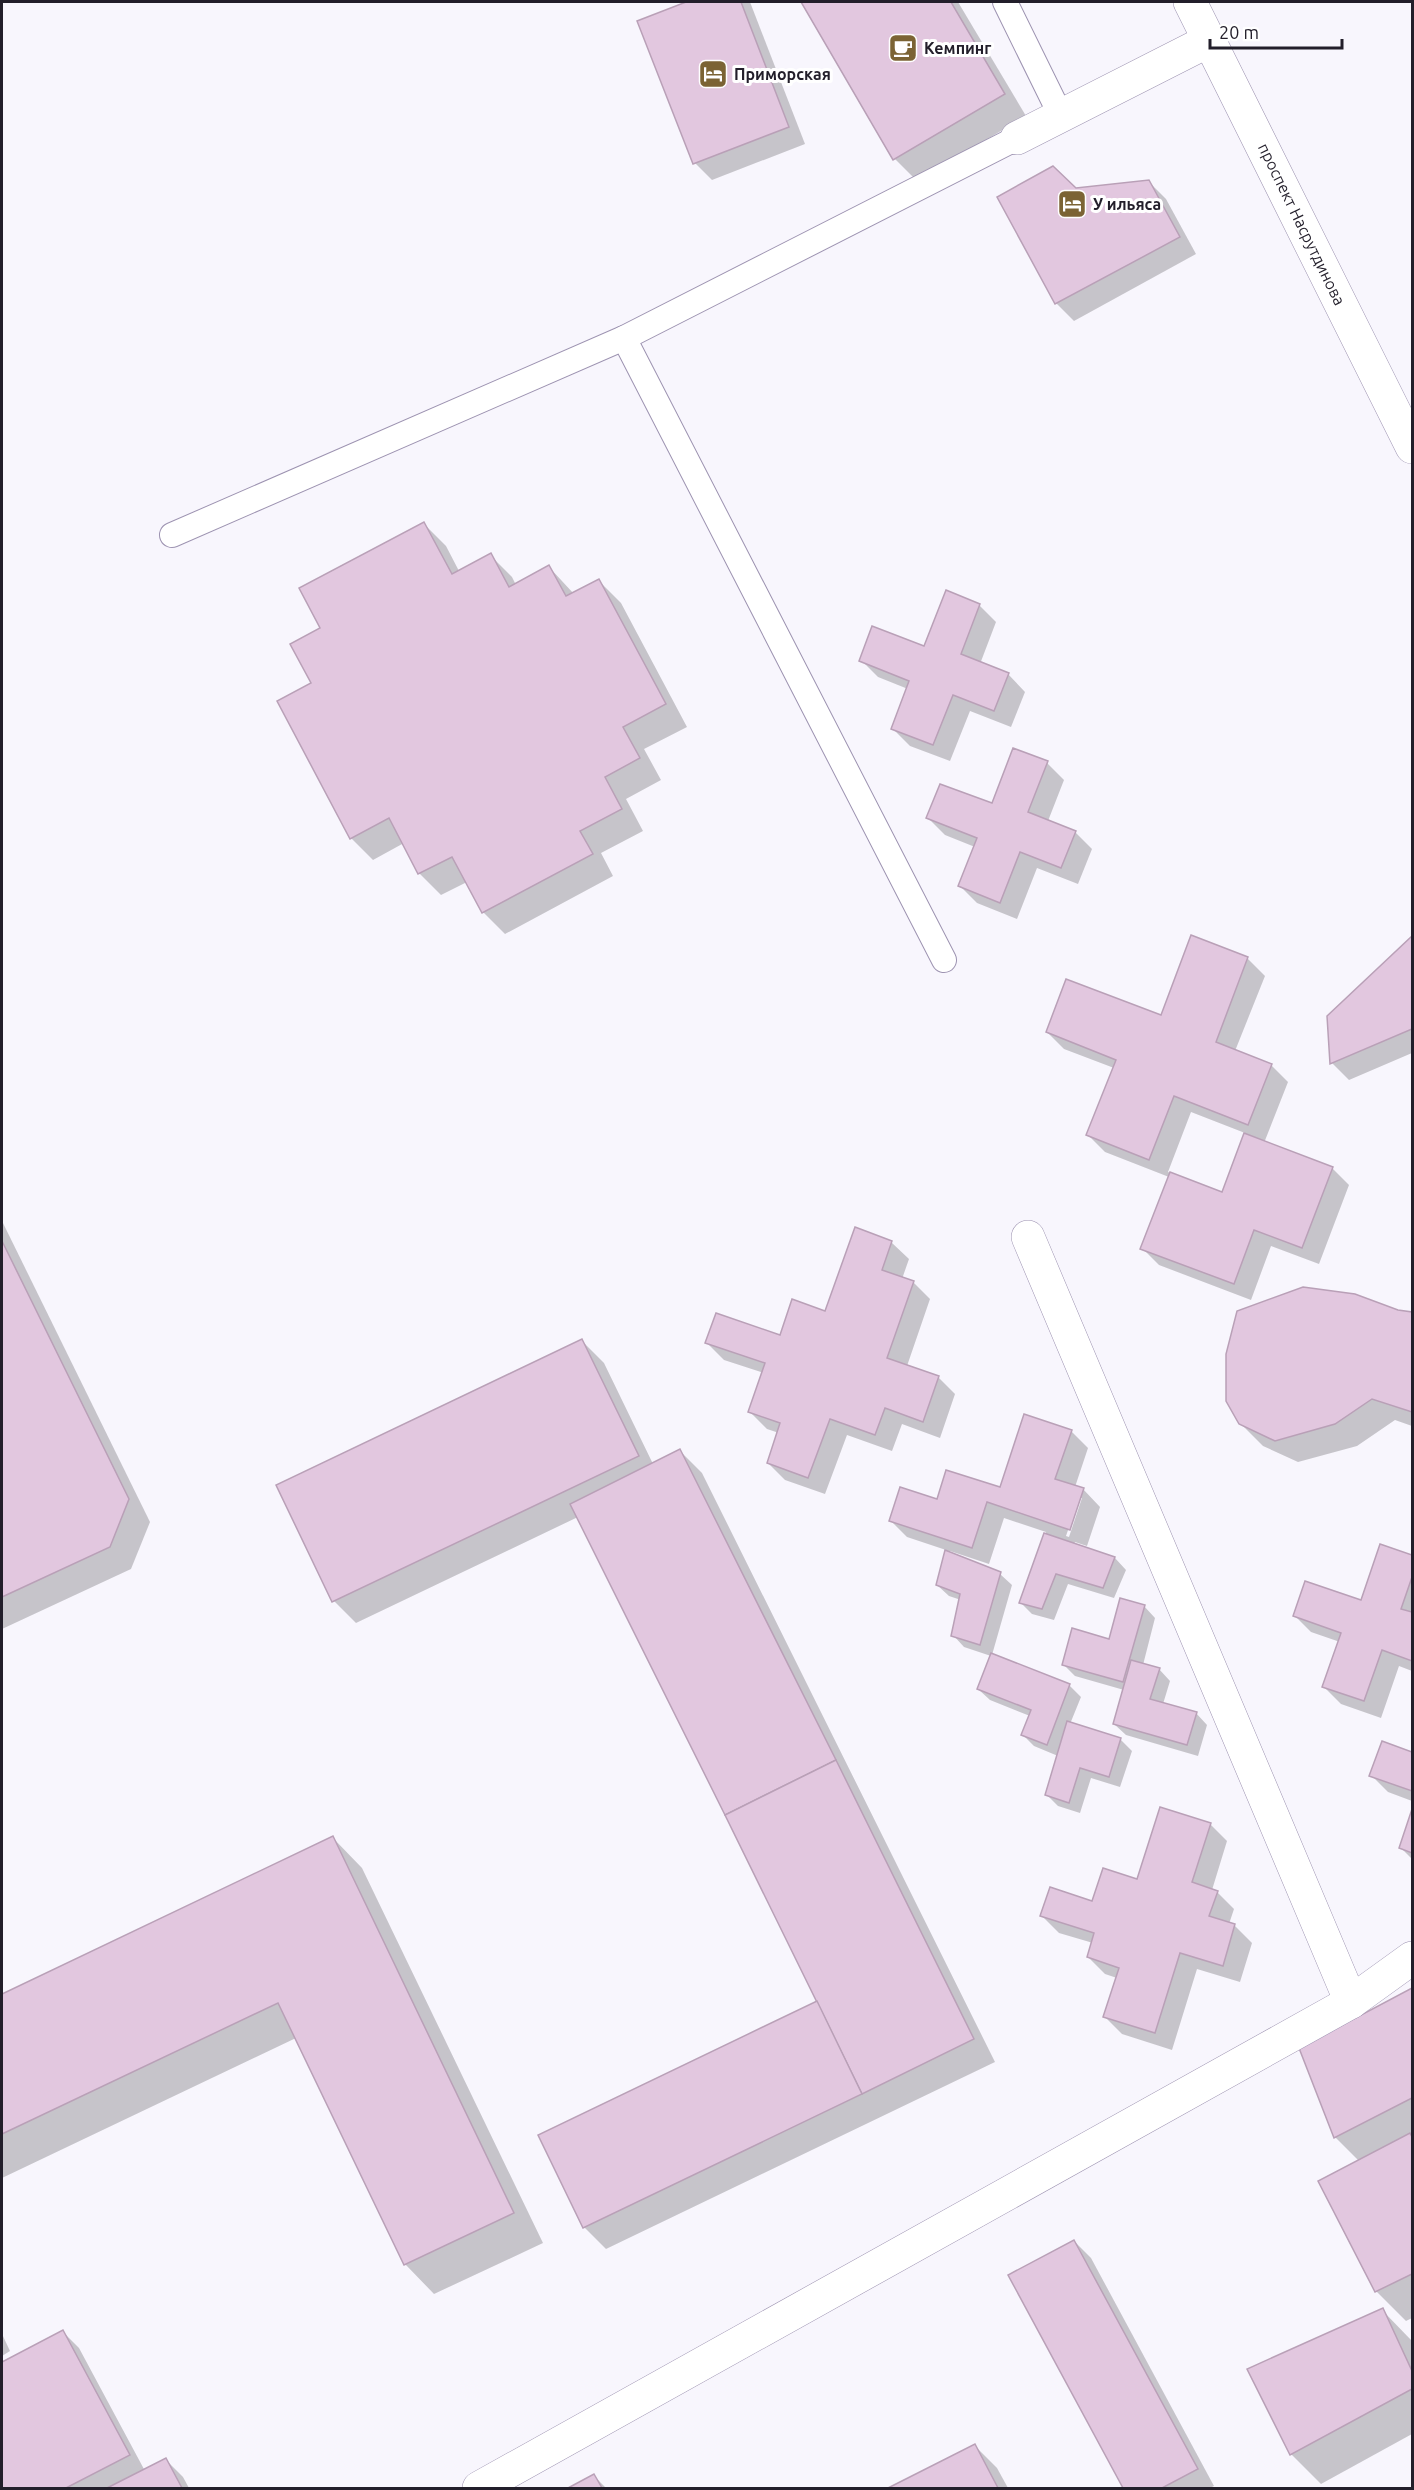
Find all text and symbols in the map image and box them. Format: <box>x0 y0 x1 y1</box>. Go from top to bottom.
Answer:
scale bar <box>1210 12 1342 50</box>
text: 20 m <box>1219 22 1259 42</box>
cafe icon: Кемпинг <box>887 32 919 64</box>
place label: Кемпинг <box>924 39 991 57</box>
hotel icon: Приморская <box>697 58 729 90</box>
place label: Приморская <box>734 65 831 83</box>
street label: проспект Насрутдинова <box>1255 140 1349 308</box>
hotel icon: У ильяса <box>1056 188 1088 220</box>
place label: У ильяса <box>1093 195 1161 213</box>

